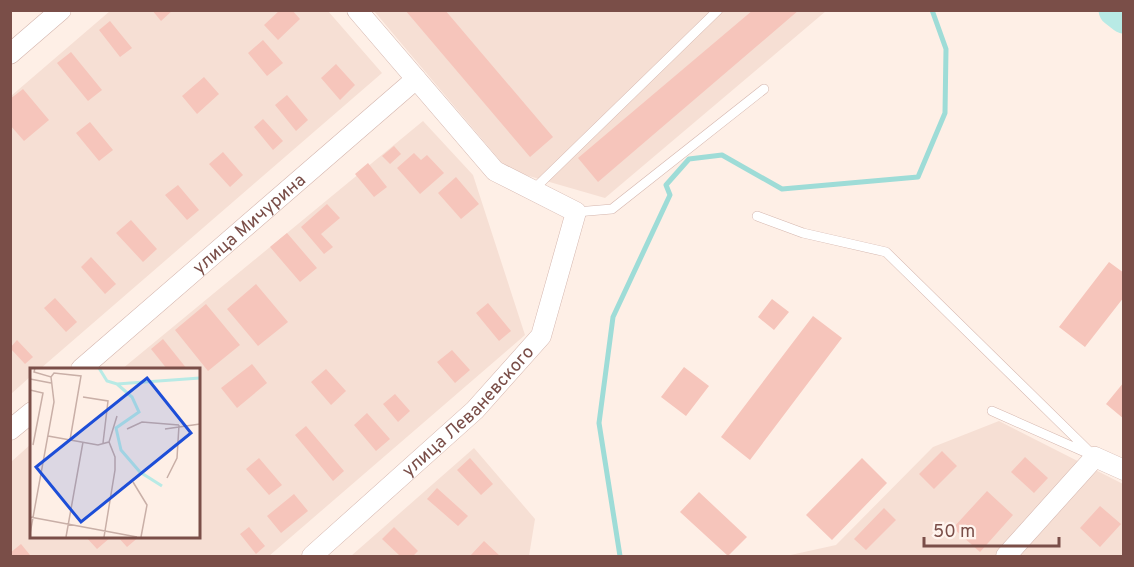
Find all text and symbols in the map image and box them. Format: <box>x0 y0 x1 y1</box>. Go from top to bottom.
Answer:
street label: улица Мичурина <box>188 170 311 280</box>
street label: улица Леваневского <box>398 342 540 483</box>
inset map <box>30 368 200 537</box>
scale bar <box>924 510 1059 548</box>
text: 50 m <box>933 521 975 544</box>

